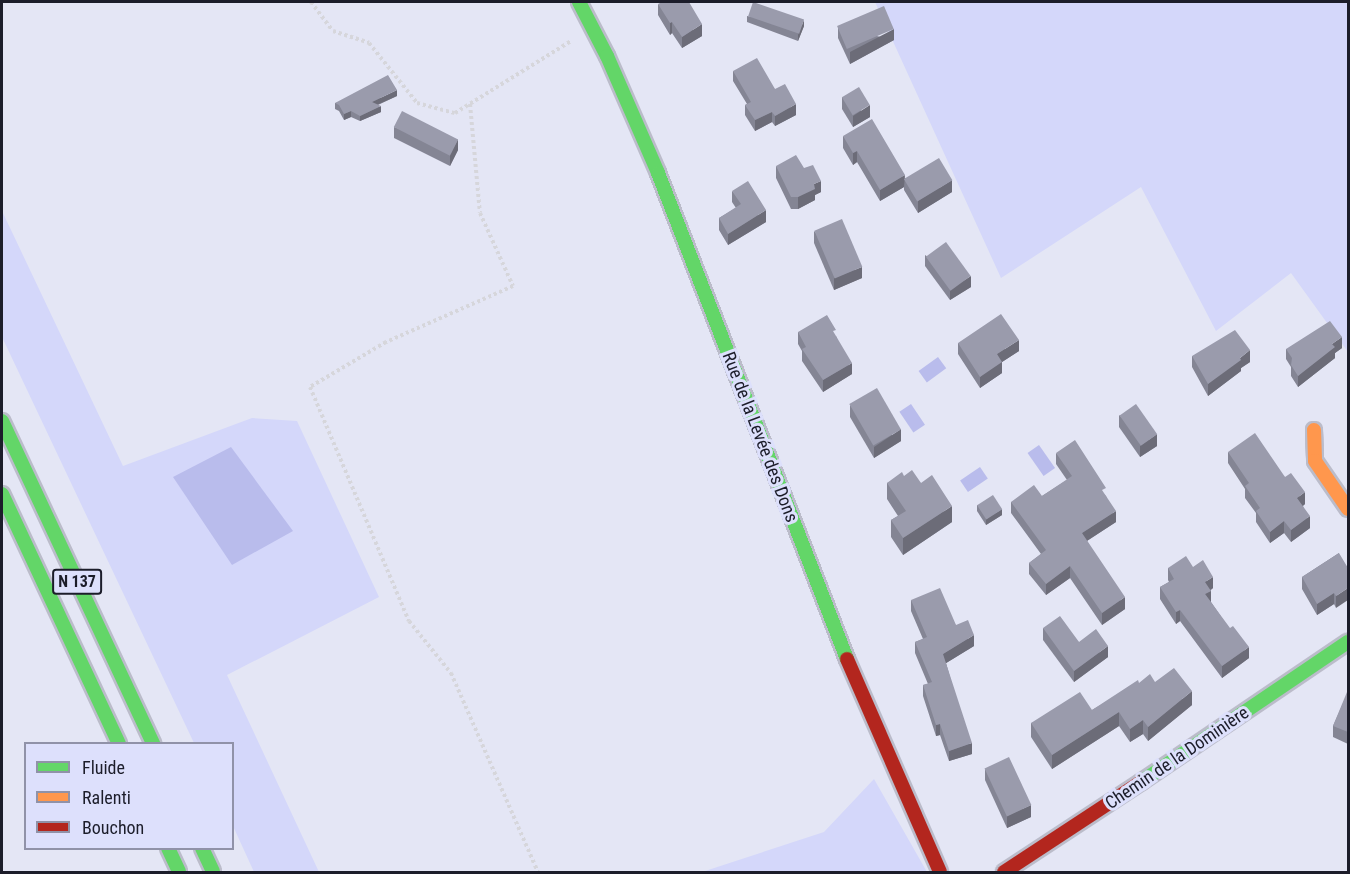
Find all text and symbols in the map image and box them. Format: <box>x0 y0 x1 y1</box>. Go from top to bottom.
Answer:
street label: Rue de la Levée des Dons <box>718 349 802 525</box>
road number: N 137 <box>52 569 103 595</box>
street label: Chemin de la Dominière <box>1101 702 1253 814</box>
legend <box>24 742 234 850</box>
text: Fluide <box>82 757 125 778</box>
text: Ralenti <box>82 787 131 808</box>
text: Bouchon <box>82 817 144 838</box>

